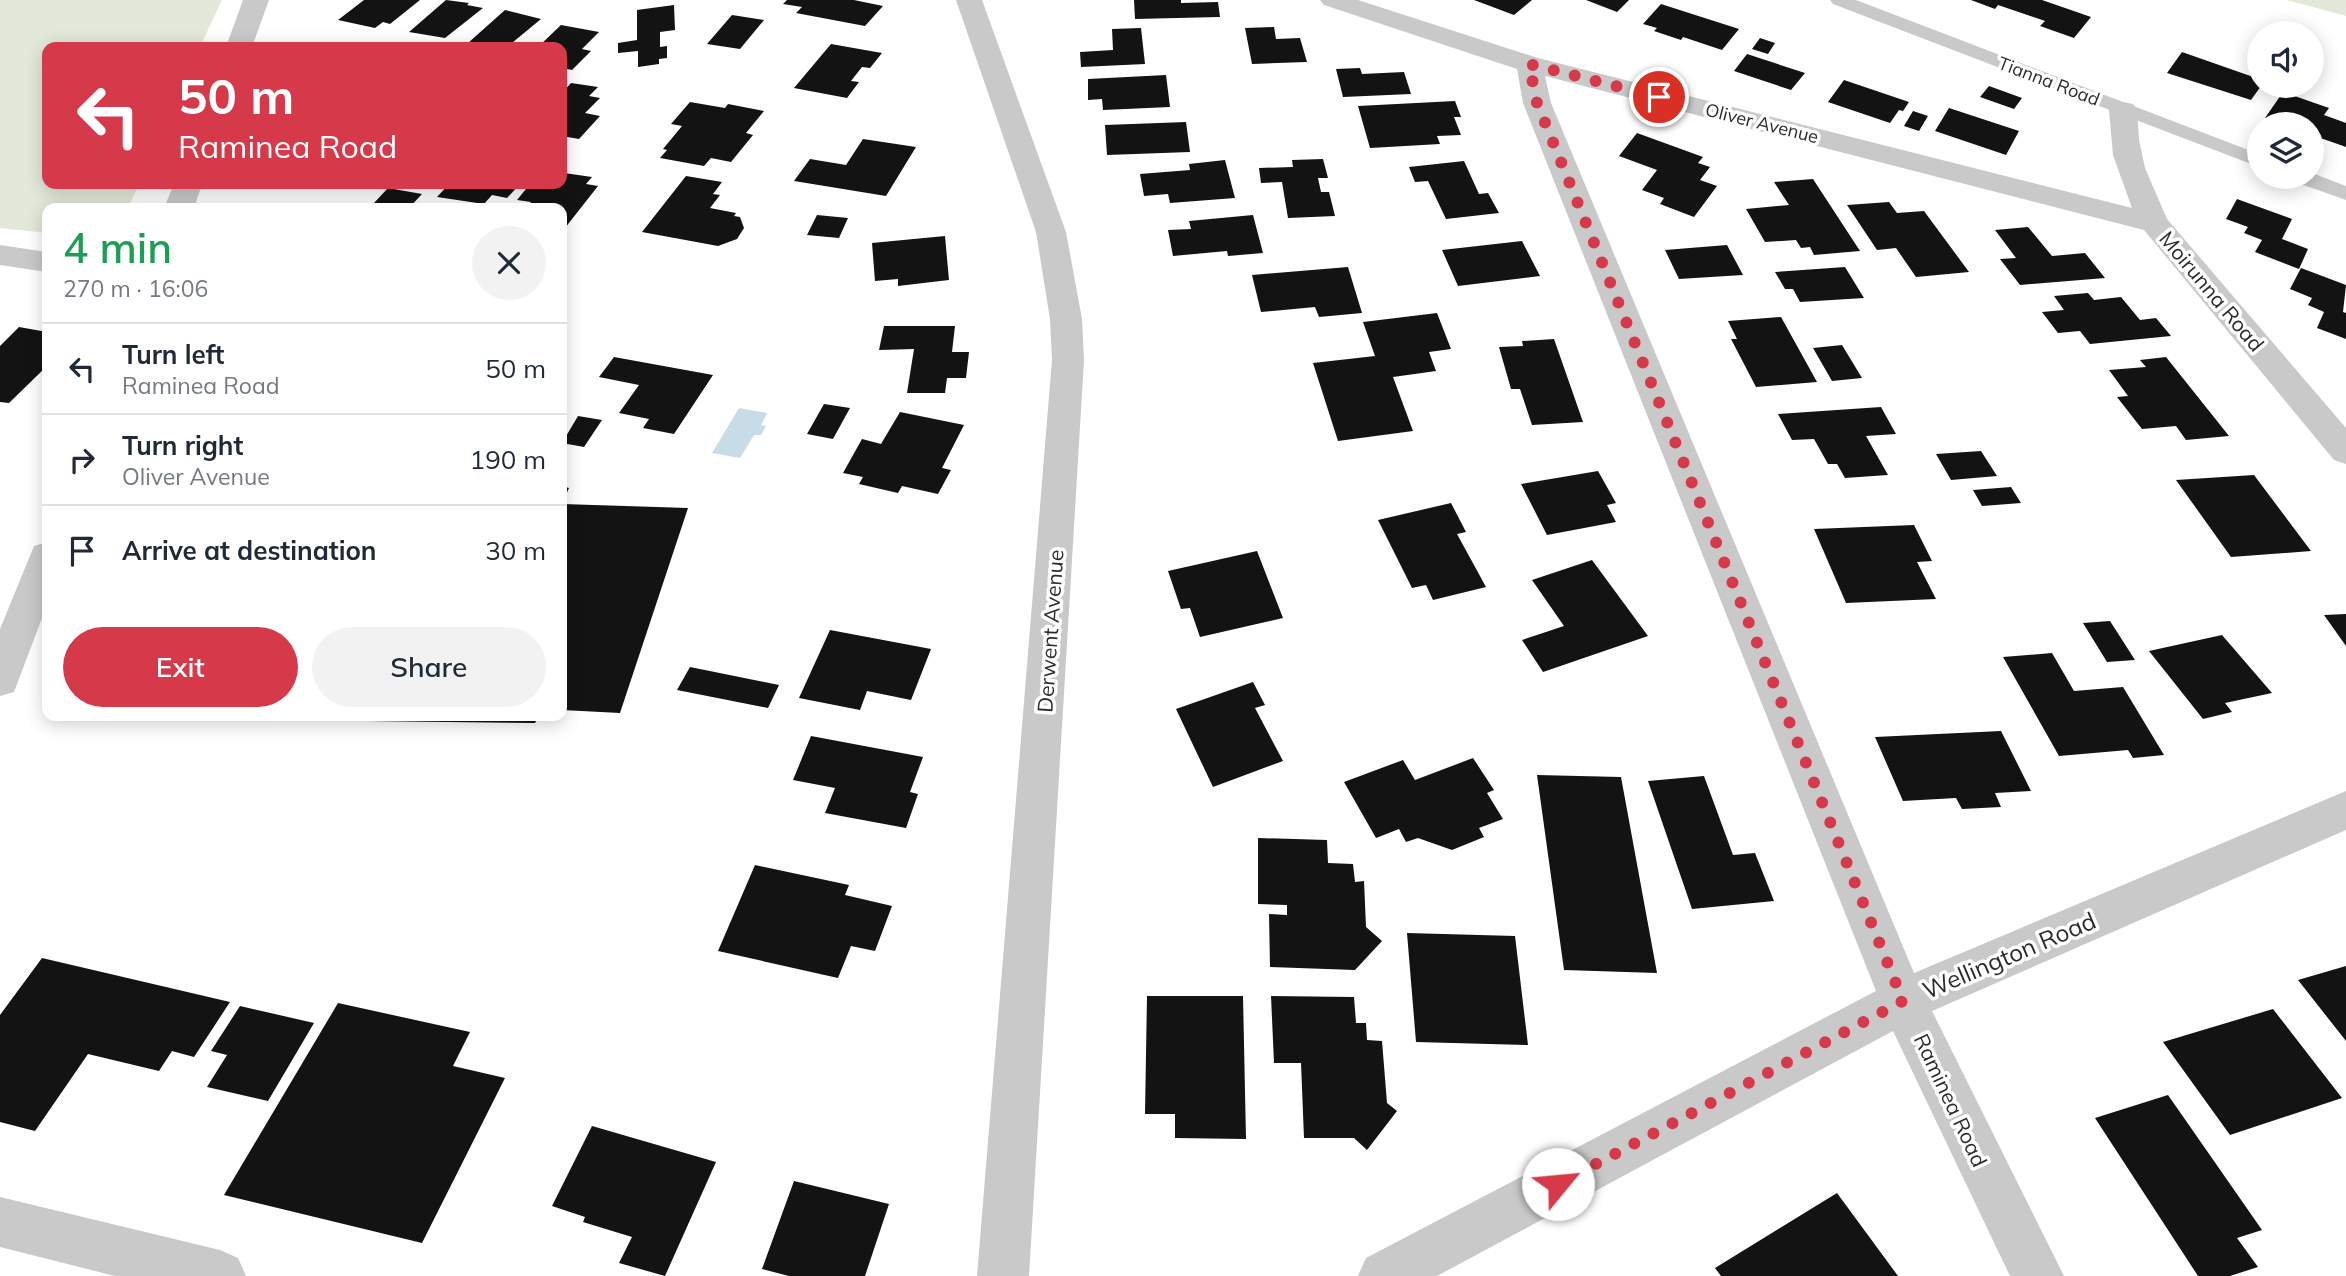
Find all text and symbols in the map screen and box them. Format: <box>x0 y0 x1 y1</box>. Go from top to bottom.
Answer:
map controls <box>2247 21 2324 189</box>
button: sound <box>2247 21 2324 98</box>
street label: Tianna Road <box>1995 51 2103 111</box>
text: 50 m <box>178 65 294 126</box>
pin <box>1629 67 1689 127</box>
icon: left <box>63 70 154 161</box>
icon: arrive <box>1640 78 1678 116</box>
street label: Oliver Avenue <box>1703 98 1821 148</box>
button: layers <box>2247 112 2324 189</box>
text: Raminea Road <box>178 126 397 166</box>
text: 4 min <box>63 221 172 274</box>
button: close <box>472 226 546 300</box>
street label: Moirunna Road <box>2154 226 2270 356</box>
text: 270 m · 16:06 <box>63 274 208 303</box>
text: Turn left <box>122 338 224 371</box>
icon: left <box>63 350 101 388</box>
text: 50 m <box>485 352 546 385</box>
text: Raminea Road <box>122 371 280 400</box>
text: Turn right <box>122 429 243 462</box>
icon: right <box>63 441 101 479</box>
text: 190 m <box>470 443 546 476</box>
text: Oliver Avenue <box>122 462 270 491</box>
icon: arrive <box>63 532 101 570</box>
text: Arrive at destination <box>122 534 377 567</box>
text: 30 m <box>485 534 546 567</box>
street label: Derwent Avenue <box>1031 549 1069 713</box>
button: Exit <box>63 627 298 707</box>
button: Share <box>312 627 546 707</box>
street label: Wellington Road <box>1918 905 2100 1005</box>
street label: Raminea Road <box>1909 1029 1993 1171</box>
position arrow <box>1521 1147 1595 1221</box>

